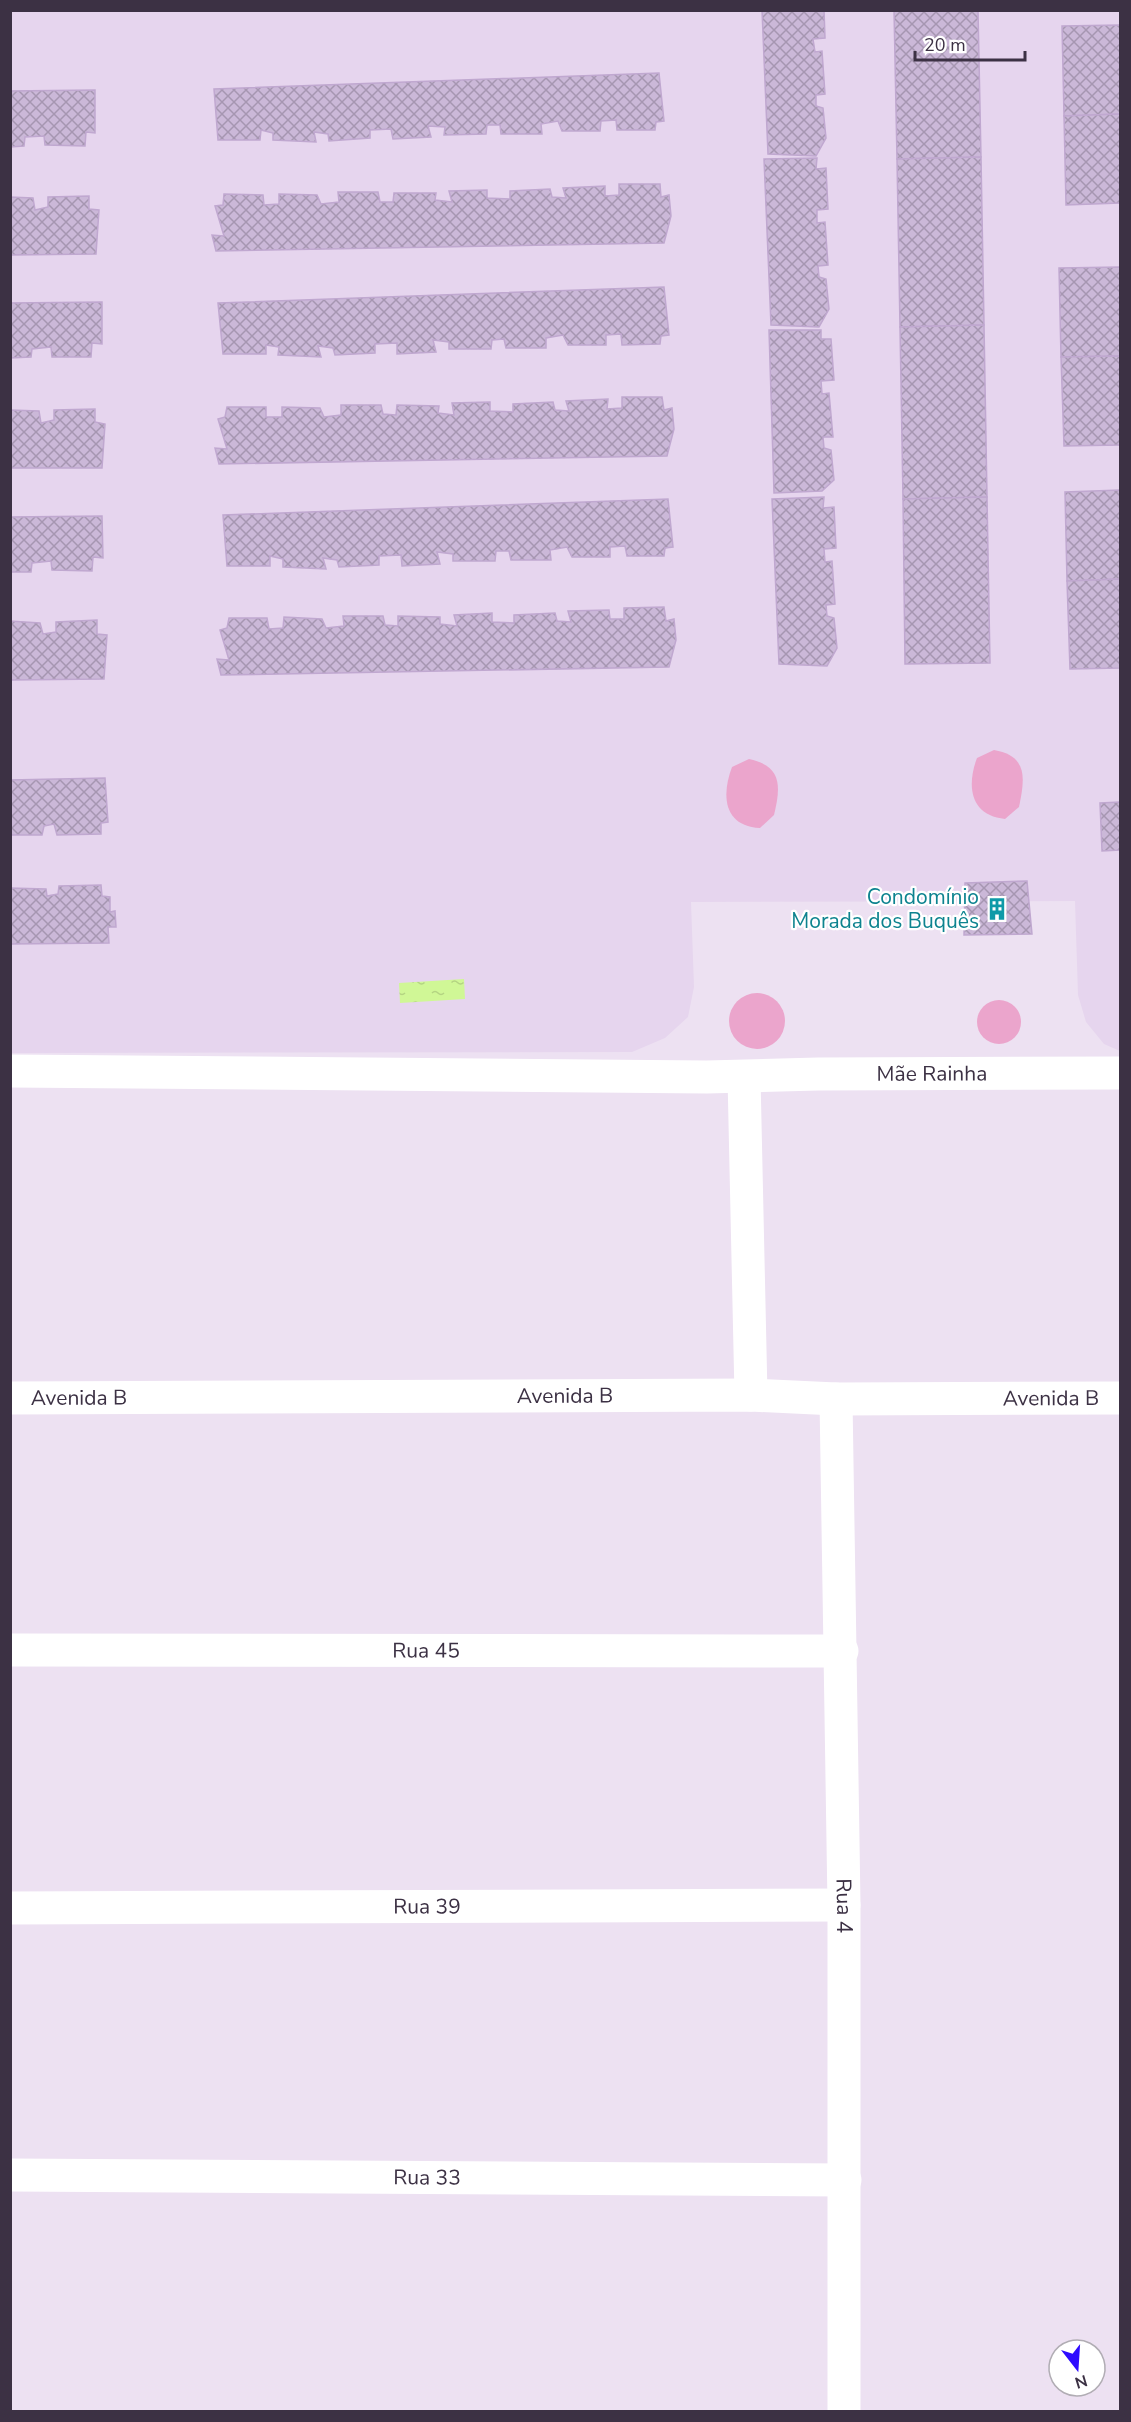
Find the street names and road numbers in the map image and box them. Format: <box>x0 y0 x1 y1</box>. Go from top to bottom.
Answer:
street label: Mãe Rainha <box>877 1059 987 1088</box>
street label: Avenida B <box>517 1382 613 1410</box>
street label: Avenida B <box>31 1384 127 1412</box>
street label: Avenida B <box>1003 1384 1099 1412</box>
street label: Rua 45 <box>392 1636 460 1665</box>
street label: Rua 4 <box>830 1878 858 1933</box>
street label: Rua 39 <box>393 1892 461 1921</box>
street label: Rua 33 <box>393 2163 461 2192</box>

